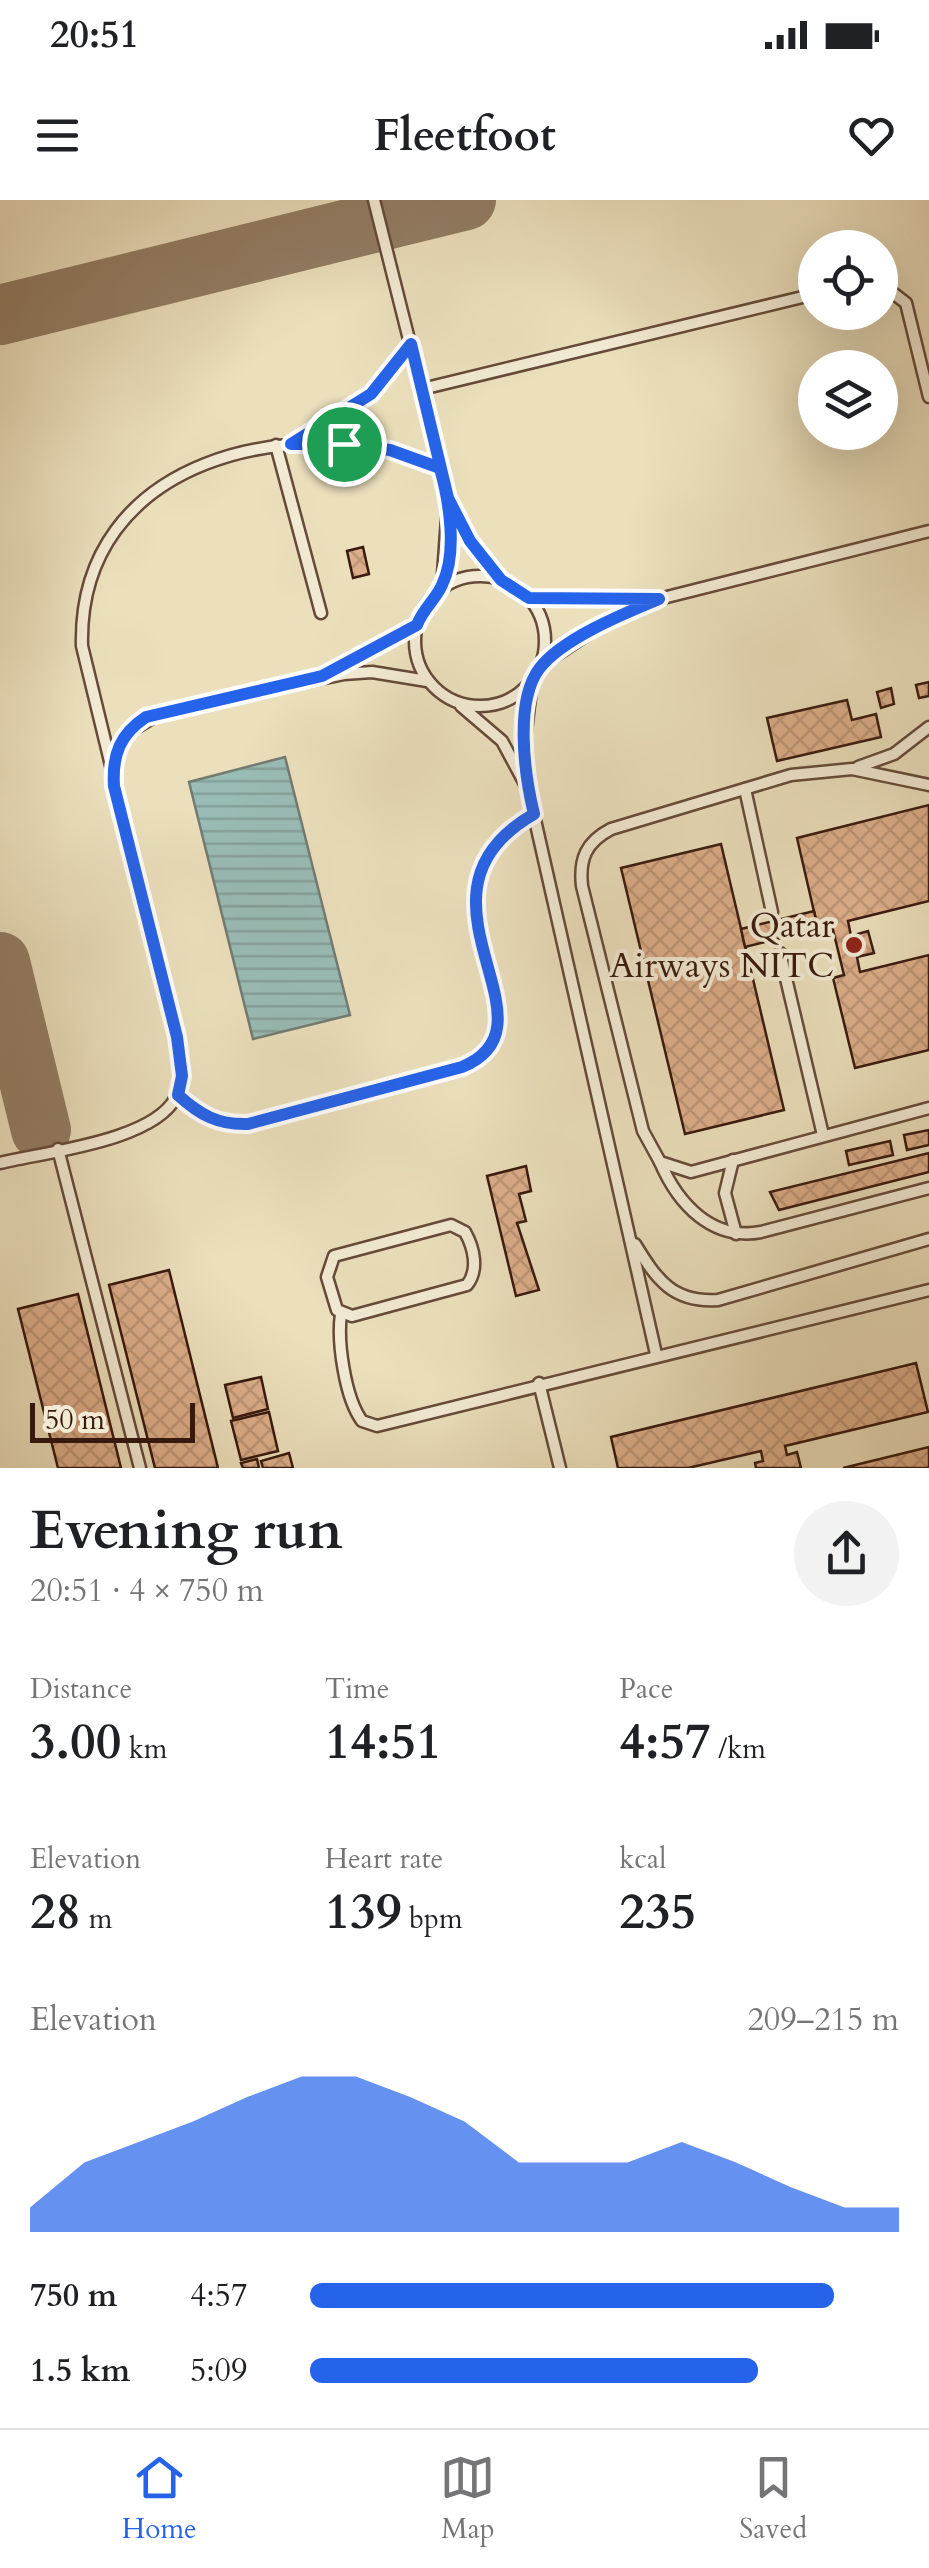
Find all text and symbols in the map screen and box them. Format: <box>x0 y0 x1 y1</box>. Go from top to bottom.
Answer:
text: 20:51 <box>50 9 139 61</box>
text: Fleetfoot <box>373 105 556 166</box>
icon: menu <box>30 108 85 163</box>
icon: heart <box>844 108 899 163</box>
map controls <box>798 230 898 450</box>
button: locate <box>798 230 898 330</box>
button: layers <box>798 350 898 450</box>
pin <box>302 402 387 487</box>
icon: arrive <box>317 417 372 472</box>
place label: Qatar Airways NITC <box>609 902 834 990</box>
marker: Qatar Airways NITC <box>843 934 865 956</box>
scale bar <box>30 1398 195 1442</box>
text: 50 m <box>45 1401 105 1439</box>
text: Evening run <box>30 1494 343 1568</box>
button: share <box>794 1501 899 1606</box>
text: 20:51 · 4 × 750 m <box>30 1569 264 1613</box>
text: Distance <box>30 1670 132 1708</box>
text: Time <box>325 1670 389 1708</box>
text: Pace <box>619 1670 673 1708</box>
text: 3.00 <box>30 1708 121 1776</box>
text: 14:51 <box>325 1708 442 1776</box>
text: 4:57 <box>619 1708 711 1776</box>
text: km <box>121 1730 168 1768</box>
text: /km <box>711 1730 766 1768</box>
text: Elevation <box>30 1840 141 1878</box>
text: Heart rate <box>325 1840 443 1878</box>
text: kcal <box>619 1840 666 1878</box>
text: 28 <box>30 1878 81 1946</box>
text: 139 <box>325 1878 402 1946</box>
text: 235 <box>619 1878 696 1946</box>
text: m <box>81 1900 112 1938</box>
text: bpm <box>402 1900 463 1938</box>
text: Elevation <box>30 1998 157 2042</box>
text: 209–215 m <box>747 1998 899 2042</box>
text: 750 m <box>30 2274 117 2318</box>
text: 4:57 <box>190 2274 247 2318</box>
text: 1.5 km <box>30 2349 130 2393</box>
text: 5:09 <box>190 2349 247 2393</box>
tab: Home <box>122 2450 197 2548</box>
tab: Map <box>440 2450 495 2548</box>
tab: Saved <box>739 2450 807 2548</box>

